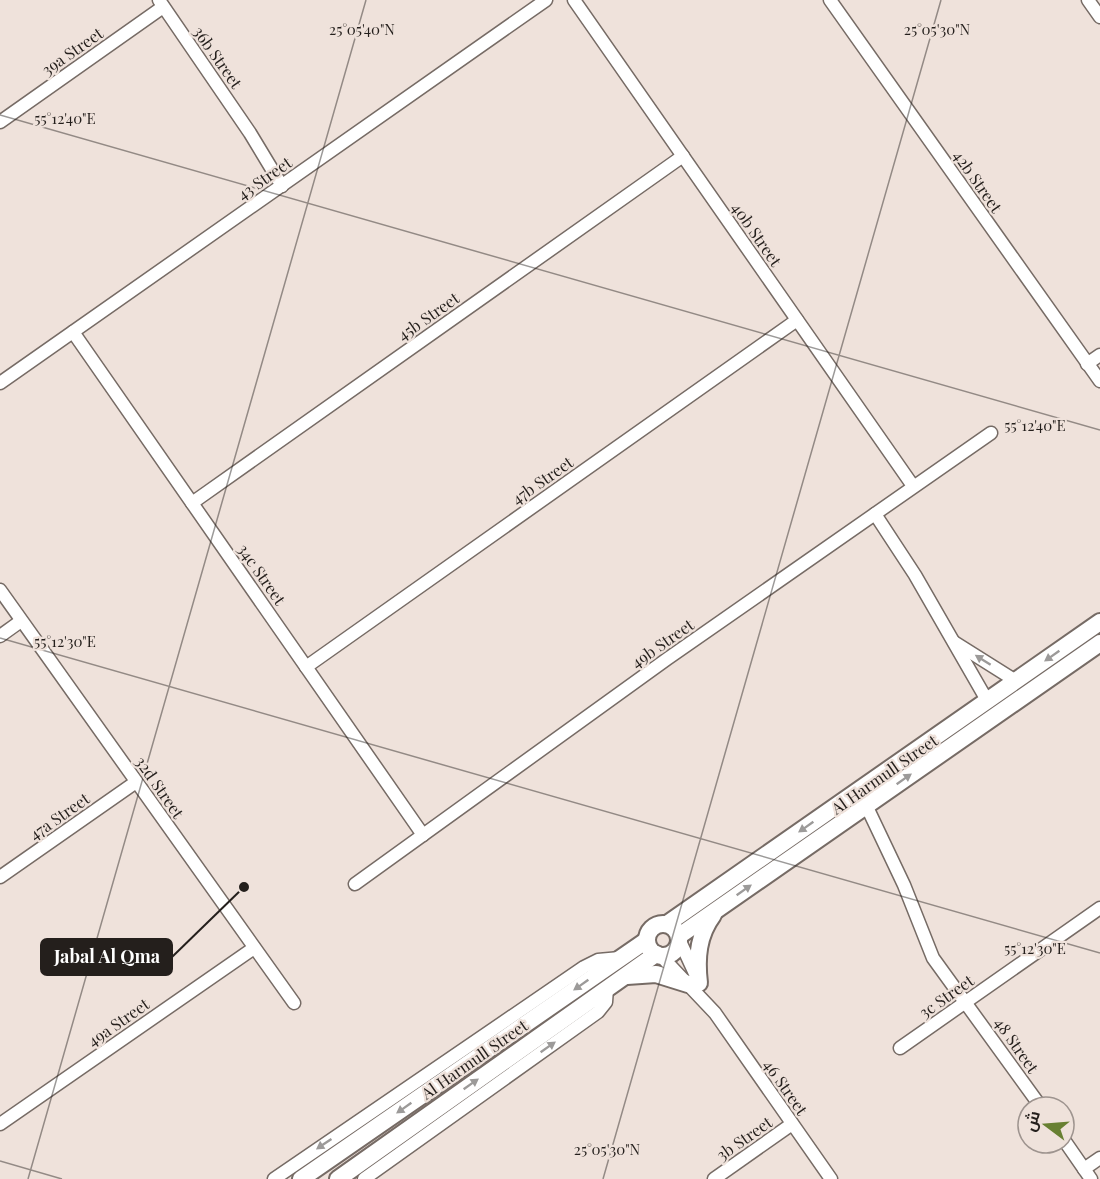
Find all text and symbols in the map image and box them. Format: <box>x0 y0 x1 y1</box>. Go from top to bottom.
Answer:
text: 25°05'40"N <box>329 19 395 39</box>
text: 25°05'30"N <box>904 19 971 39</box>
street label: 39a Street <box>37 22 107 80</box>
street label: 36b Street <box>189 22 247 93</box>
text: 55°12'40"E <box>34 108 96 128</box>
street label: 42b Street <box>949 146 1007 217</box>
street label: 43 Street <box>233 151 296 204</box>
street label: 40b Street <box>727 198 787 270</box>
street label: 45b Street <box>393 287 463 345</box>
text: 55°12'40"E <box>1004 415 1066 435</box>
street label: 47b Street <box>507 451 577 509</box>
street label: 34c Street <box>233 539 291 609</box>
street label: 49b Street <box>626 614 698 672</box>
text: 55°12'30"E <box>34 631 96 651</box>
one-way arrow <box>1044 650 1060 661</box>
one-way arrow <box>975 655 991 666</box>
street label: Al Harmull Street <box>826 729 942 819</box>
street label: 32d Street <box>131 752 189 822</box>
one-way arrow <box>896 773 912 785</box>
street label: 47a Street <box>25 787 94 844</box>
one-way arrow <box>798 821 814 832</box>
one-way arrow <box>736 885 752 896</box>
text: 55°12'30"E <box>1004 938 1066 958</box>
callout: Jabal Al Qma <box>41 939 172 975</box>
text: Jabal Al Qma <box>53 944 161 968</box>
street label: 3c Street <box>915 969 978 1022</box>
one-way arrow <box>574 979 590 991</box>
street label: 49a Street <box>83 993 153 1051</box>
street label: 48 Street <box>990 1013 1044 1077</box>
street label: Al Harmull Street <box>416 1014 532 1104</box>
one-way arrow <box>540 1041 556 1053</box>
street label: 46 Street <box>759 1055 813 1119</box>
one-way arrow <box>463 1078 479 1090</box>
north arrow <box>1016 1095 1076 1155</box>
one-way arrow <box>396 1102 412 1114</box>
text: ش <box>1018 1108 1044 1133</box>
street label: 3b Street <box>712 1111 776 1165</box>
one-way arrow <box>316 1139 333 1150</box>
text: 25°05'30"N <box>574 1139 641 1159</box>

